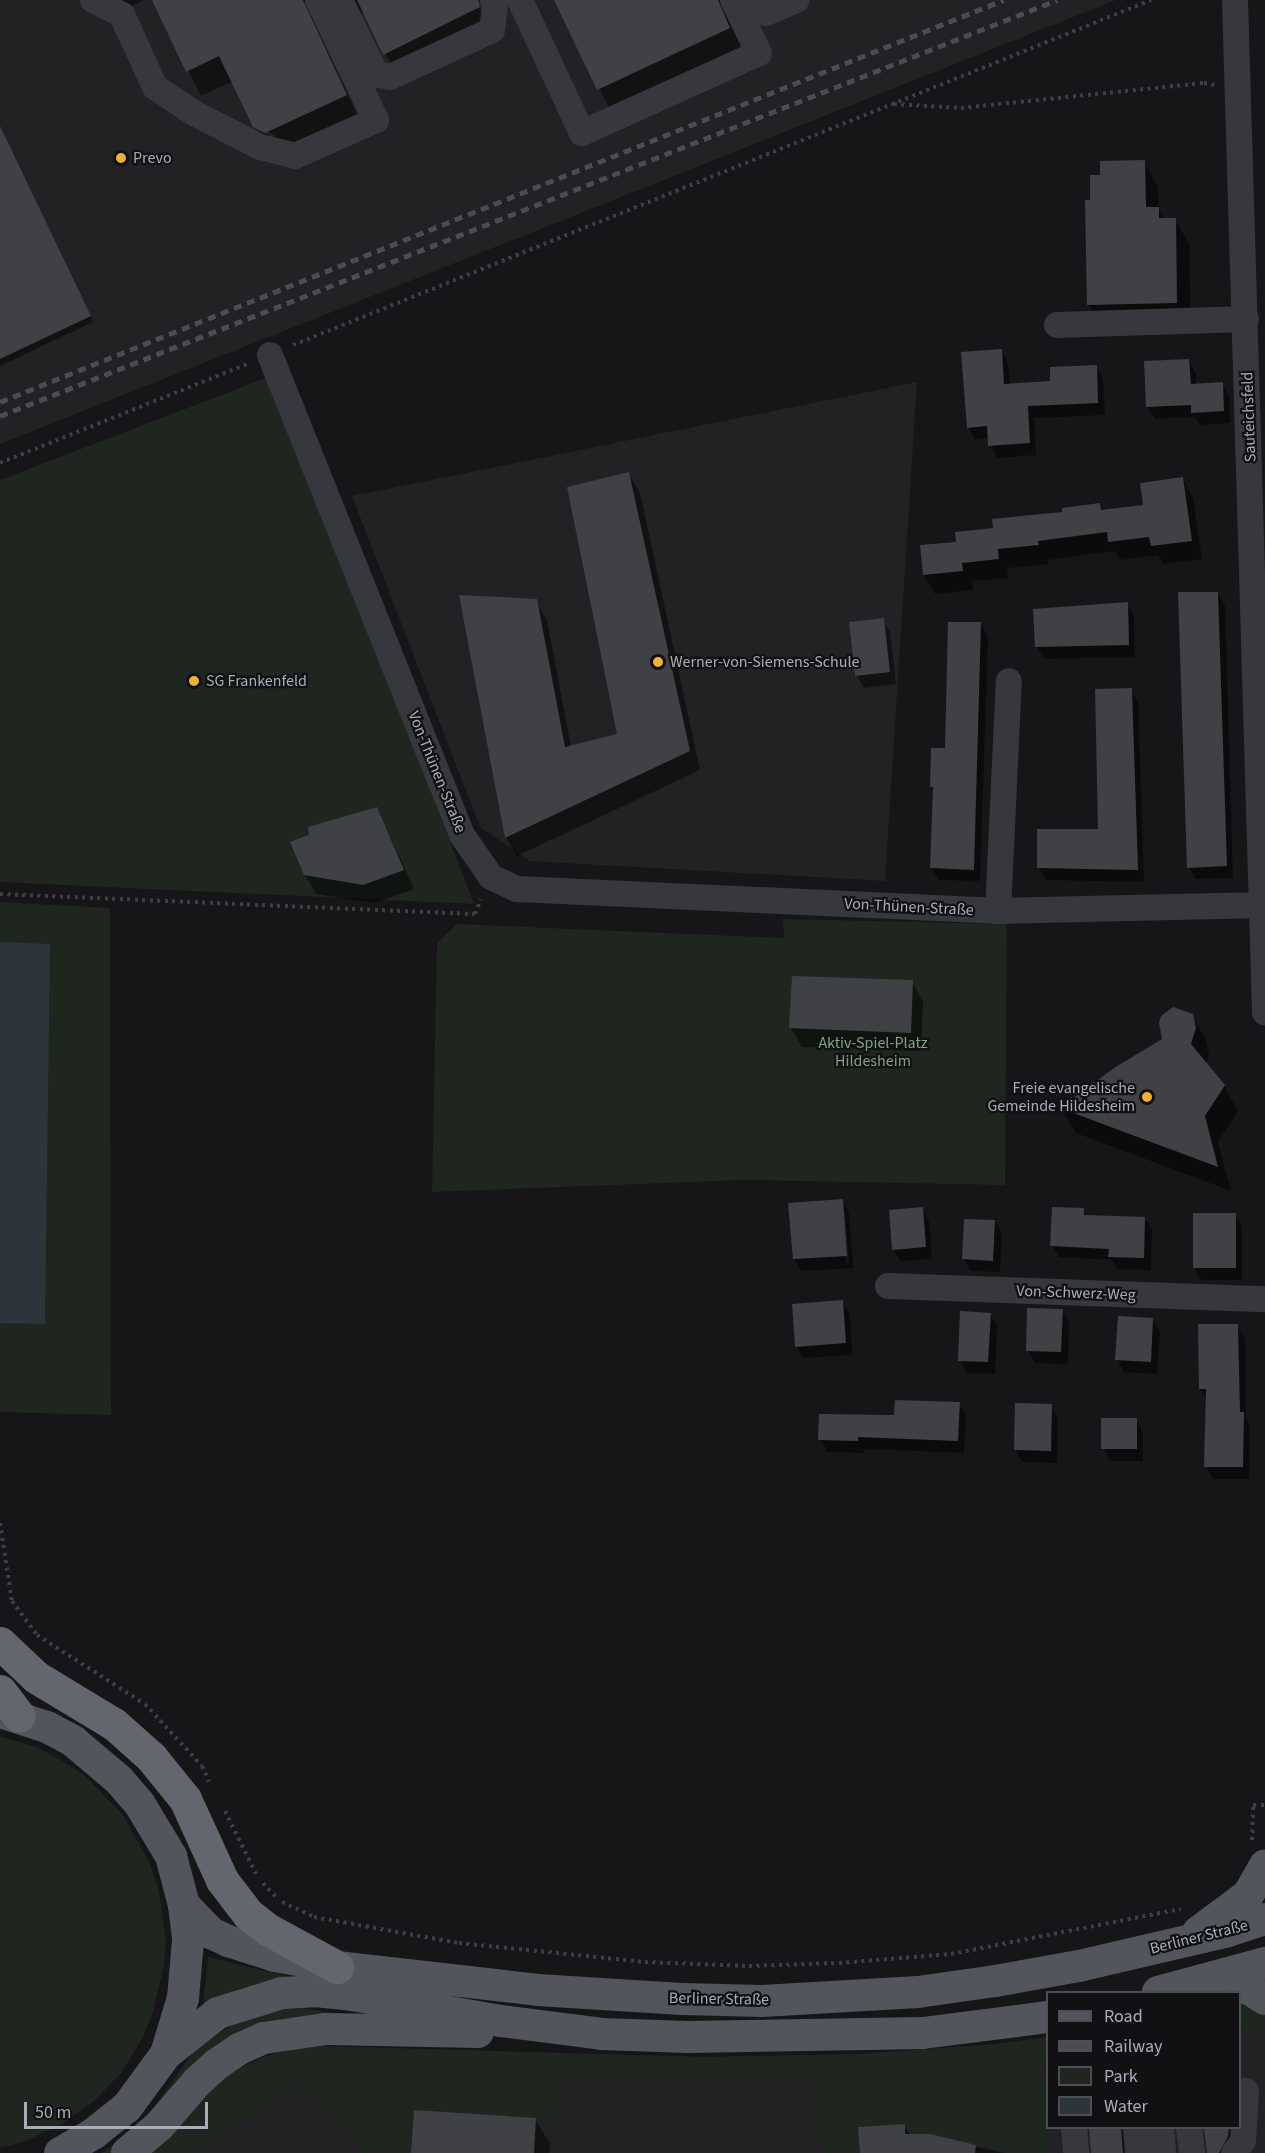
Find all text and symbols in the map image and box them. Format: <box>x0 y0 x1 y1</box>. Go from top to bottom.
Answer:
place label: Prevo <box>133 148 172 168</box>
marker: Prevo <box>114 151 128 165</box>
street label: Sauteichsfeld <box>1238 371 1260 463</box>
place label: Werner-von-Siemens-Schule <box>670 652 860 672</box>
marker: Werner-von-Siemens-Schule <box>651 655 665 669</box>
place label: SG Frankenfeld <box>206 671 307 691</box>
marker: SG Frankenfeld <box>187 674 201 688</box>
street label: Von-Thünen-Straße <box>404 708 470 836</box>
street label: Von-Thünen-Straße <box>844 894 974 920</box>
park label: Aktiv-Spiel-Platz Hildesheim <box>818 1033 928 1071</box>
place label: Freie evangelische Gemeinde Hildesheim <box>987 1078 1135 1116</box>
marker: Freie evangelische Gemeinde Hildesheim <box>1140 1090 1154 1104</box>
street label: Von-Schwerz-Weg <box>1016 1281 1136 1305</box>
street label: Berliner Straße <box>1148 1916 1250 1958</box>
street label: Berliner Straße <box>669 1989 769 2009</box>
legend <box>1046 1991 1241 2129</box>
text: Road <box>1104 2004 1143 2029</box>
text: Railway <box>1104 2034 1163 2059</box>
text: Park <box>1104 2064 1138 2089</box>
scale bar <box>27 2090 212 2128</box>
text: Water <box>1104 2094 1148 2119</box>
text: 50 m <box>35 2100 71 2125</box>

